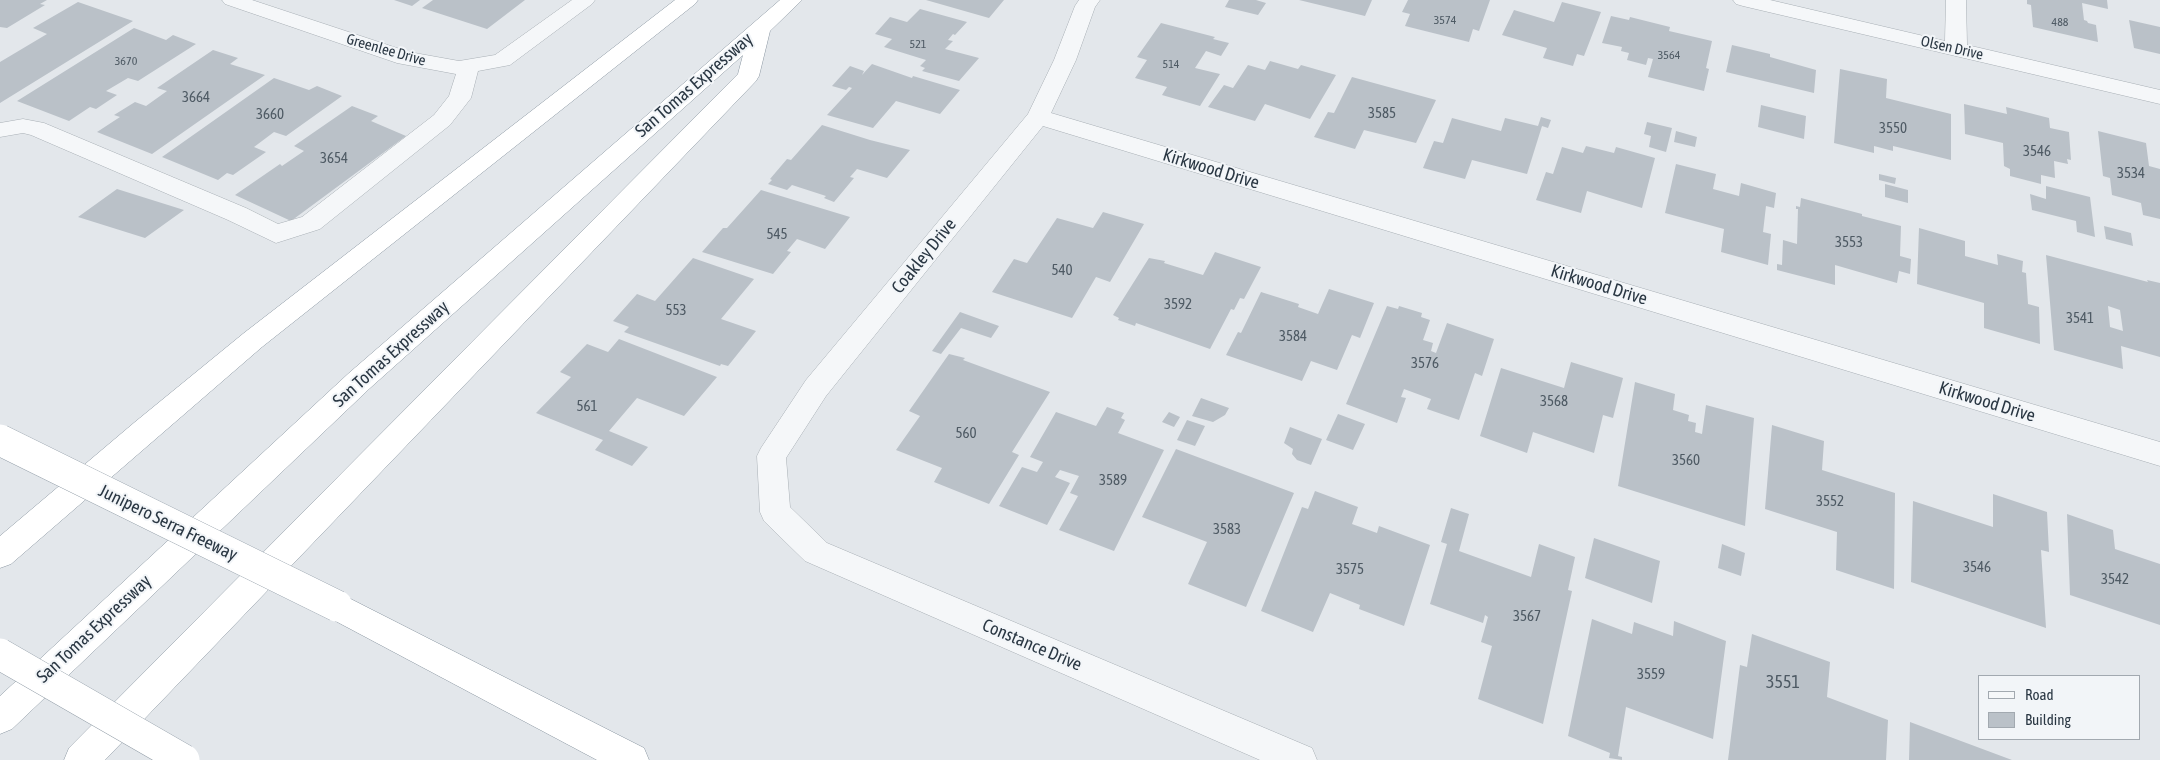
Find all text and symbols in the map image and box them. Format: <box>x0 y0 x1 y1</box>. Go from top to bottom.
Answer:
house number: 3574 <box>1434 13 1456 27</box>
house number: 488 <box>2052 15 2068 29</box>
street label: San Tomas Expressway <box>631 28 757 142</box>
street label: Greenlee Drive <box>344 30 428 70</box>
street label: Olsen Drive <box>1919 32 1985 64</box>
house number: 521 <box>910 37 926 51</box>
house number: 3564 <box>1658 48 1680 62</box>
house number: 3670 <box>115 54 137 68</box>
house number: 514 <box>1163 57 1179 71</box>
house number: 3664 <box>182 88 210 106</box>
house number: 3585 <box>1368 104 1396 122</box>
house number: 3660 <box>256 105 284 123</box>
house number: 3550 <box>1879 119 1907 137</box>
house number: 3546 <box>2023 142 2051 160</box>
street label: Kirkwood Drive <box>1160 144 1262 194</box>
house number: 3654 <box>320 149 348 167</box>
house number: 3534 <box>2117 164 2145 182</box>
street label: Coakley Drive <box>887 214 961 298</box>
house number: 545 <box>766 225 788 243</box>
house number: 3553 <box>1835 233 1863 251</box>
street label: Kirkwood Drive <box>1548 260 1650 310</box>
house number: 540 <box>1051 261 1073 279</box>
house number: 3592 <box>1164 295 1192 313</box>
street label: San Tomas Expressway <box>329 296 453 412</box>
house number: 553 <box>665 301 687 319</box>
house number: 3541 <box>2066 309 2094 327</box>
house number: 3584 <box>1279 327 1307 345</box>
house number: 3576 <box>1411 354 1439 372</box>
street label: Kirkwood Drive <box>1936 377 2038 427</box>
house number: 3568 <box>1540 392 1568 410</box>
house number: 561 <box>576 397 598 415</box>
house number: 560 <box>955 424 977 442</box>
house number: 3560 <box>1672 451 1700 469</box>
house number: 3589 <box>1099 471 1127 489</box>
street label: Junipero Serra Freeway <box>95 480 241 566</box>
house number: 3552 <box>1816 492 1844 510</box>
house number: 3583 <box>1213 520 1241 538</box>
house number: 3546 <box>1963 558 1991 576</box>
house number: 3575 <box>1336 560 1364 578</box>
street label: San Tomas Expressway <box>32 570 156 688</box>
house number: 3542 <box>2101 570 2129 588</box>
house number: 3567 <box>1513 607 1541 625</box>
street label: Constance Drive <box>979 614 1085 676</box>
house number: 3559 <box>1637 665 1665 683</box>
house number: 3551 <box>1766 671 1800 693</box>
legend <box>1978 675 2140 740</box>
text: Road <box>2025 686 2054 703</box>
text: Building <box>2025 711 2071 728</box>

